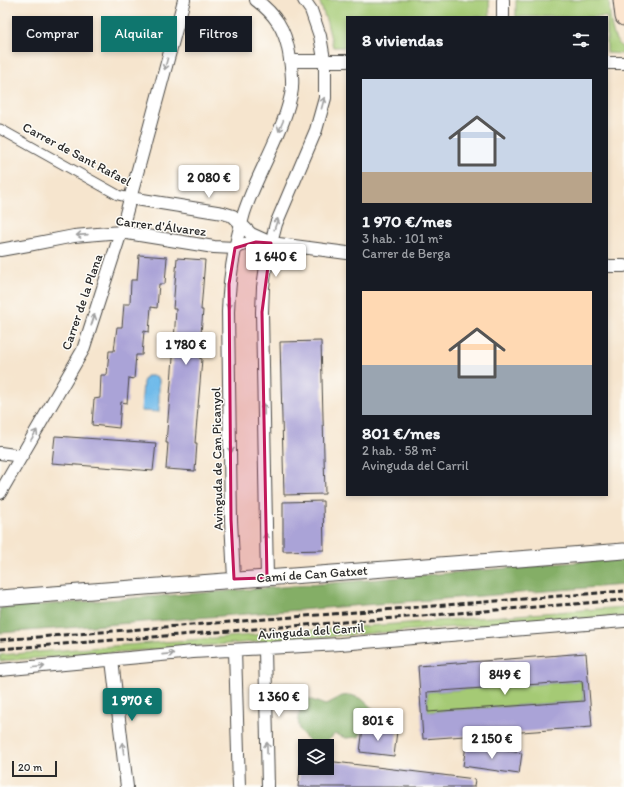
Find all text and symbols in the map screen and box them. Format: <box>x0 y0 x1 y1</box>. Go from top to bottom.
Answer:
chip: Comprar <box>12 16 93 52</box>
chip: Alquilar <box>101 16 177 52</box>
chip: Filtros <box>185 16 252 52</box>
icon: filters <box>570 29 592 51</box>
text: 8 viviendas <box>362 30 443 50</box>
one-way arrow <box>162 58 169 71</box>
one-way arrow <box>320 97 328 110</box>
icon: home <box>441 105 513 177</box>
street label: Carrer de Sant Rafael <box>20 119 134 189</box>
one-way arrow <box>277 119 284 131</box>
pin: 2 080 € <box>172 165 246 199</box>
text: 2 080 € <box>187 170 231 185</box>
text: 1 970 €/mes <box>362 211 452 231</box>
street label: Carrer d'Álvarez <box>115 213 207 239</box>
one-way arrow <box>273 219 281 231</box>
text: 3 hab. · 101 m² <box>362 231 443 246</box>
one-way arrow <box>76 232 89 239</box>
pin: 1 640 € <box>239 244 313 278</box>
text: Carrer de Berga <box>362 246 450 261</box>
text: 1 640 € <box>255 249 297 264</box>
street label: Carrer de la Plana <box>59 252 106 352</box>
one-way arrow <box>225 296 232 309</box>
one-way arrow <box>89 315 97 327</box>
icon: home <box>441 317 513 389</box>
pin: 1 780 € <box>149 332 223 366</box>
text: 1 780 € <box>166 337 206 352</box>
street label: Avinguda de Can Picanyol <box>208 387 226 531</box>
one-way arrow <box>260 403 268 416</box>
text: 801 €/mes <box>362 423 440 443</box>
one-way arrow <box>30 430 38 442</box>
one-way arrow <box>227 440 235 453</box>
text: 2 hab. · 58 m² <box>362 443 436 458</box>
text: Avinguda del Carril <box>362 458 469 473</box>
one-way arrow <box>262 533 270 546</box>
street label: Camí de Can Gatxet <box>256 563 368 585</box>
street label: Avinguda del Carril <box>257 620 365 642</box>
one-way arrow <box>161 650 174 658</box>
pin: 849 € <box>477 662 533 696</box>
one-way arrow <box>32 663 45 670</box>
text: 849 € <box>489 667 521 682</box>
pin: 1 360 € <box>242 684 316 718</box>
pin: 1 970 € <box>95 688 169 722</box>
text: 1 360 € <box>258 689 300 704</box>
text: 1 970 € <box>112 693 152 708</box>
pin: 801 € <box>350 708 406 742</box>
text: 801 € <box>362 713 394 728</box>
pin: 2 150 € <box>455 726 529 760</box>
text: 2 150 € <box>472 731 512 746</box>
map controls <box>298 739 334 775</box>
button: layers <box>298 739 334 775</box>
one-way arrow <box>119 742 127 755</box>
one-way arrow <box>264 742 271 755</box>
scale bar <box>12 759 57 778</box>
text: 20 m <box>18 761 42 774</box>

